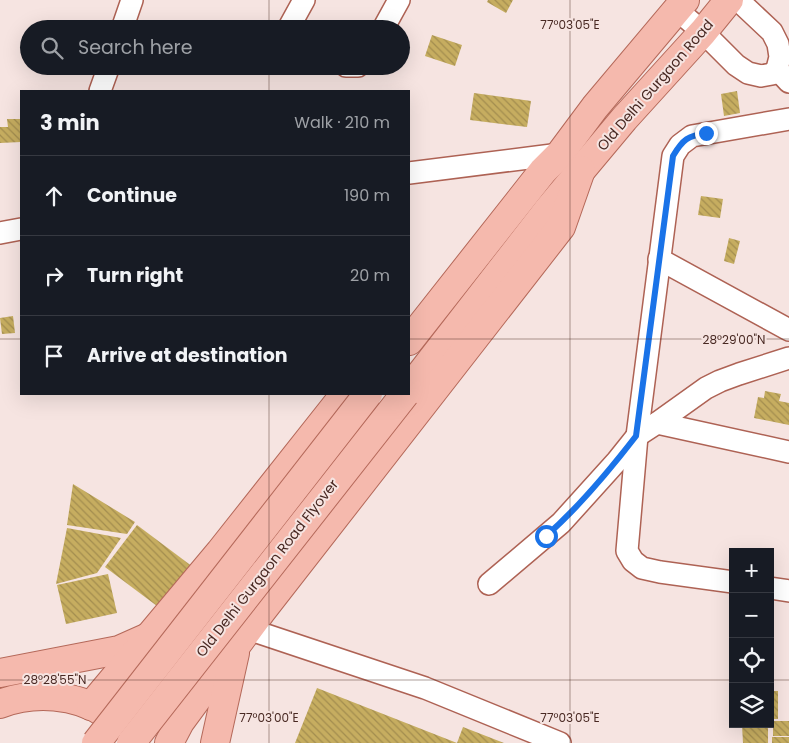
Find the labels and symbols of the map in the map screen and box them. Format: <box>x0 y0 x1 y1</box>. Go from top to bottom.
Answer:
street label: Old Delhi Gurgaon Road <box>592 15 718 155</box>
text: 77°03'05"E <box>540 16 600 33</box>
route end <box>695 122 718 145</box>
text: 28°29'00"N <box>703 331 765 348</box>
street label: Old Delhi Gurgaon Road Flyover <box>191 475 343 661</box>
route start <box>535 525 558 548</box>
text: 28°28'55"N <box>24 671 86 688</box>
text: 77°03'00"E <box>239 709 299 726</box>
text: 77°03'05"E <box>540 709 600 726</box>

